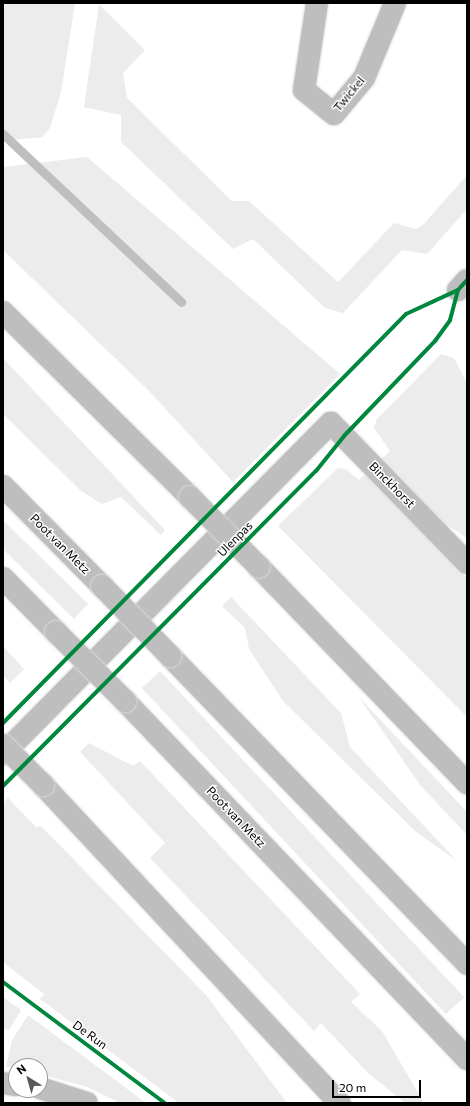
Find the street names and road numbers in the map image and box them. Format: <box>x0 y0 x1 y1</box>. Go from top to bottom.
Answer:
street label: Twickel <box>330 74 368 114</box>
street label: Binckhorst <box>366 459 418 511</box>
street label: Poot van Metz <box>27 511 93 577</box>
street label: Ulenpas <box>214 518 256 560</box>
street label: Poot van Metz <box>203 784 269 850</box>
street label: De Run <box>70 1018 110 1052</box>

